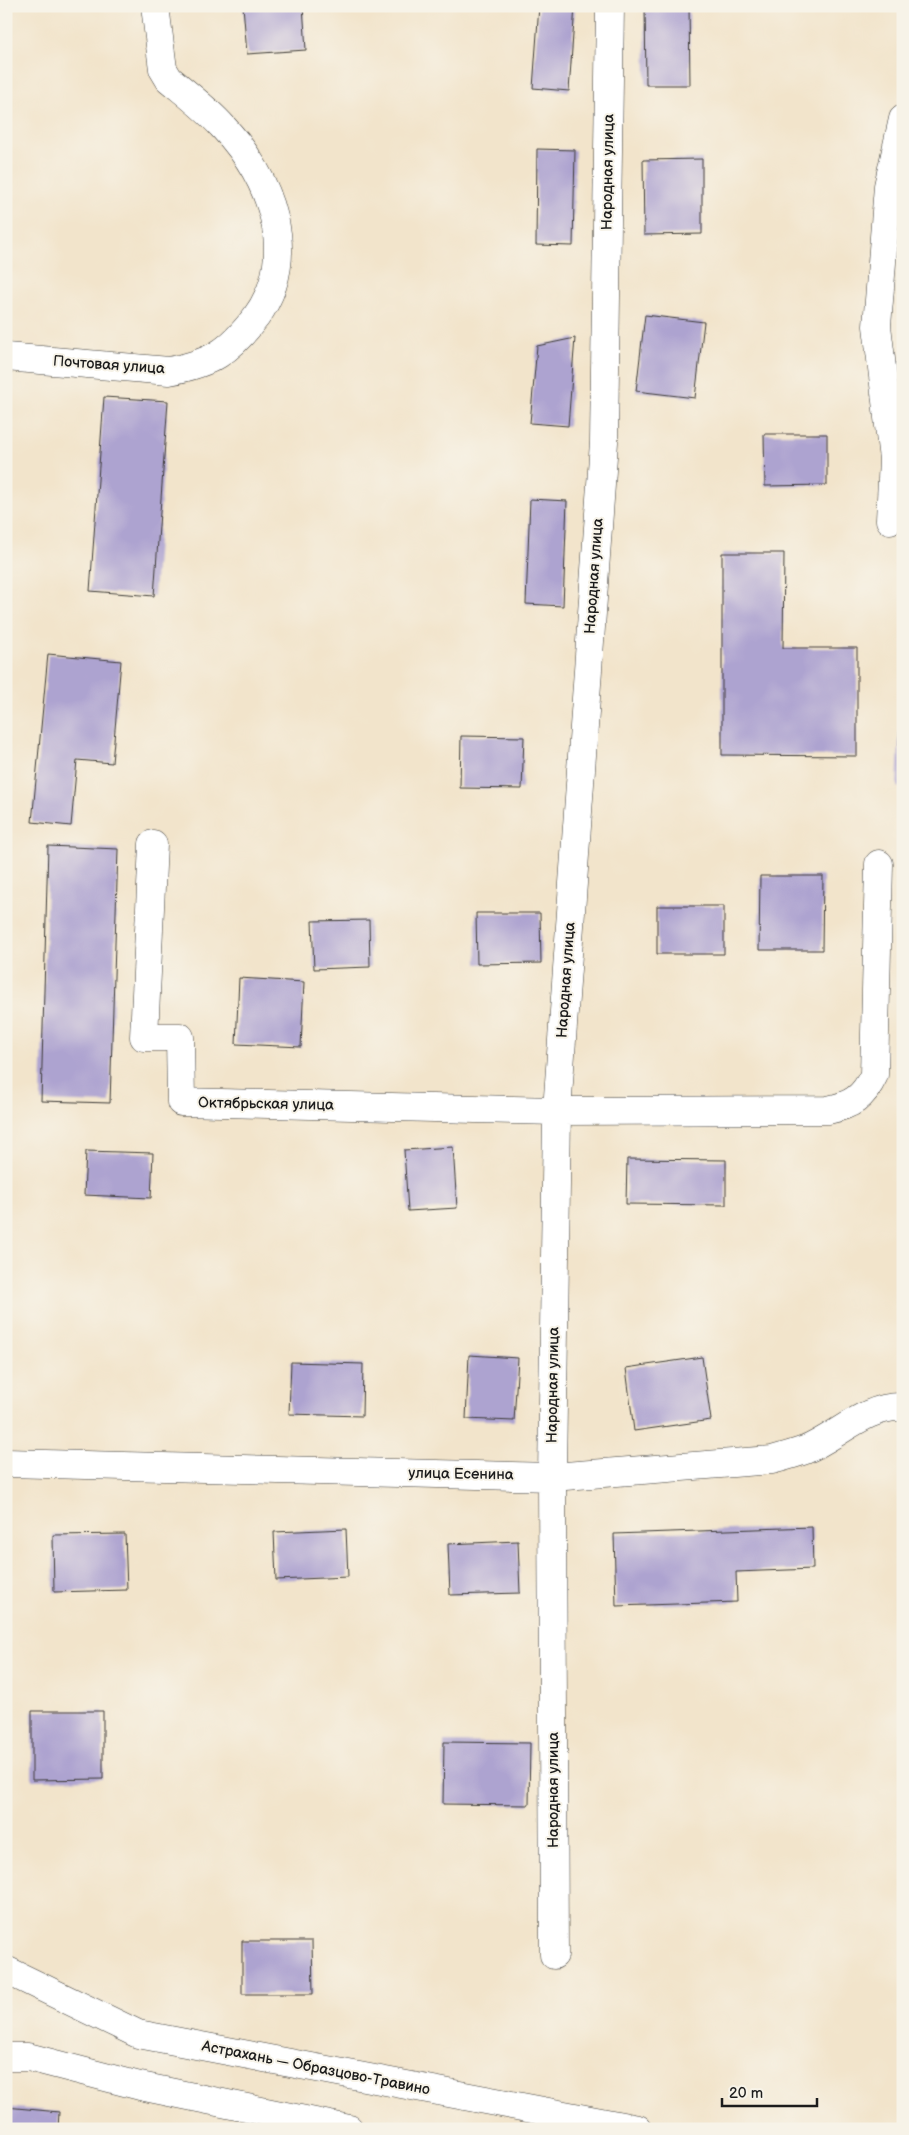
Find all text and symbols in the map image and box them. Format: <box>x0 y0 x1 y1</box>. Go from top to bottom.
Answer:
street label: Народная улица <box>597 114 619 230</box>
street label: Почтовая улица <box>53 352 166 378</box>
street label: Народная улица <box>580 517 608 635</box>
street label: Народная улица <box>552 921 580 1039</box>
street label: Октябрьская улица <box>198 1093 334 1115</box>
street label: Народная улица <box>542 1327 564 1443</box>
street label: улица Есенина <box>408 1464 514 1484</box>
street label: Народная улица <box>544 1732 563 1848</box>
street label: Астрахань — Образцово-Травино <box>199 2036 432 2099</box>
scale bar <box>722 2075 816 2107</box>
text: 20 m <box>729 2084 763 2103</box>

